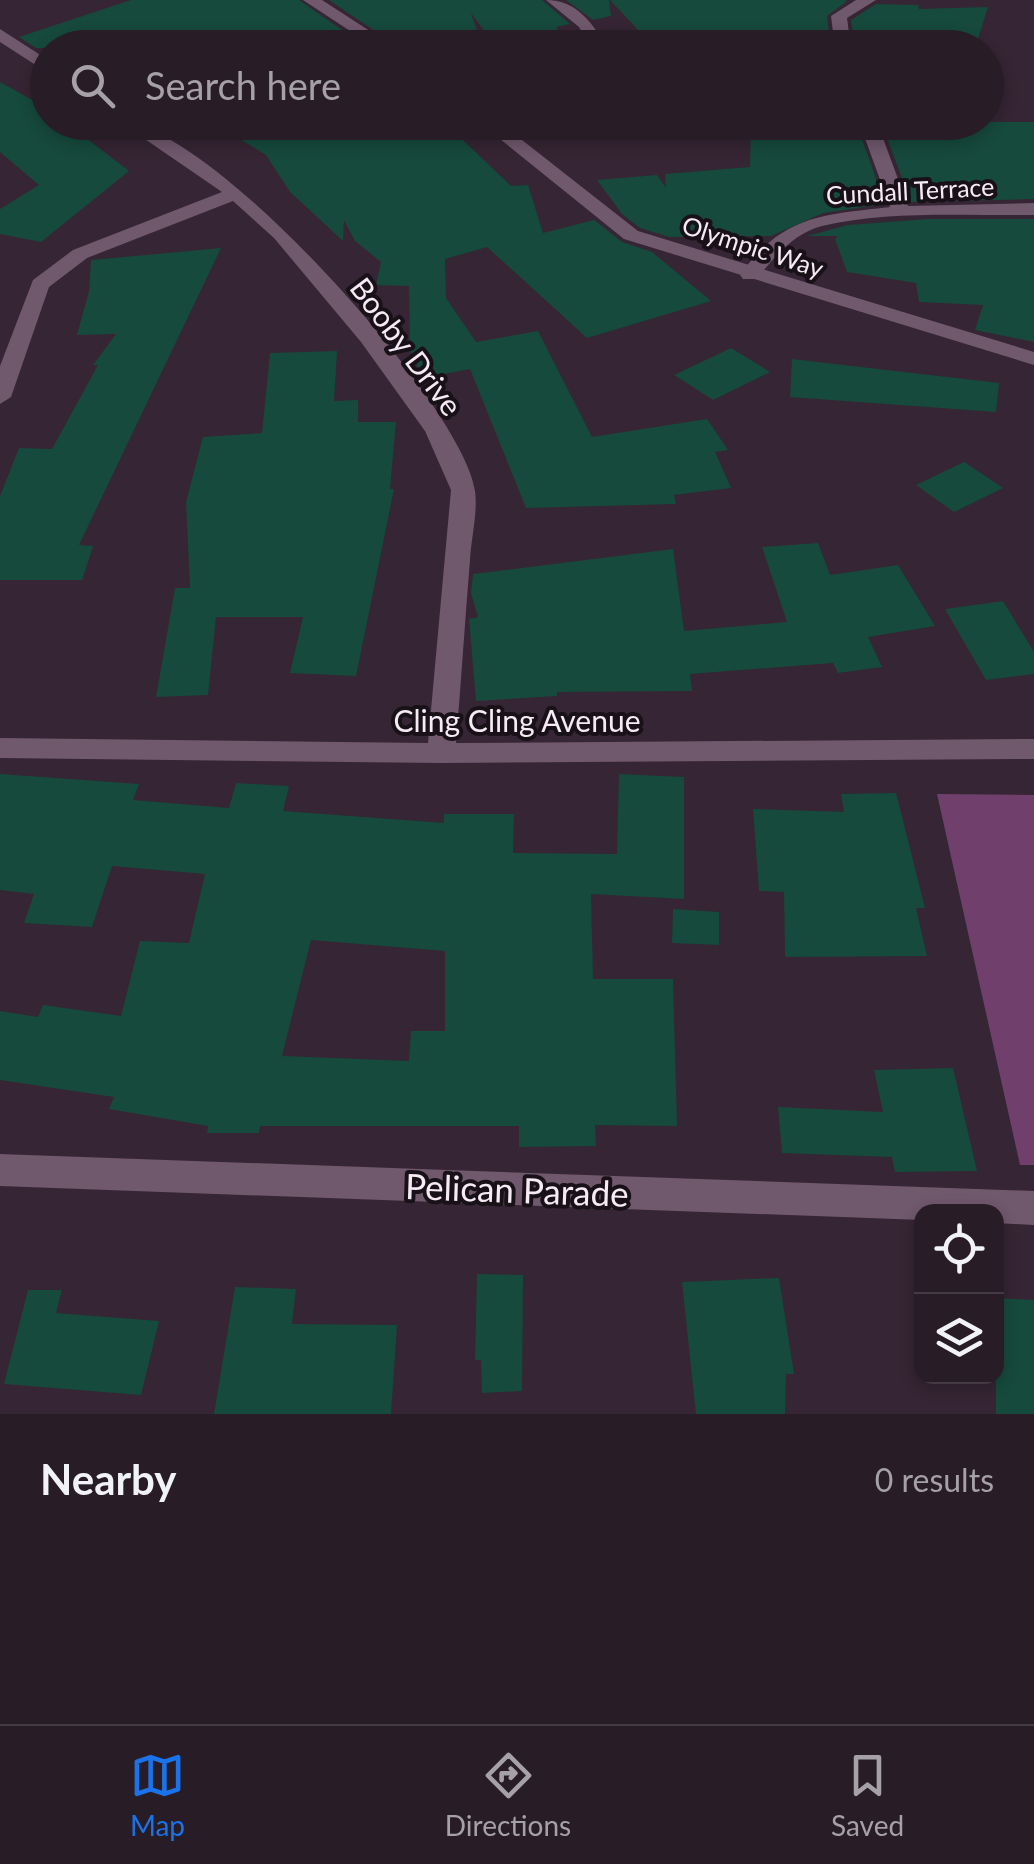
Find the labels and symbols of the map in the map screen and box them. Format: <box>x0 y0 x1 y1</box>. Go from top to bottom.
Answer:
street label: Cundall Terrace <box>825 171 995 209</box>
street label: Olympic Way <box>679 209 827 283</box>
street label: Booby Drive <box>343 270 471 422</box>
street label: Cling Cling Avenue <box>394 702 641 738</box>
street label: Pelican Parade <box>405 1164 629 1214</box>

